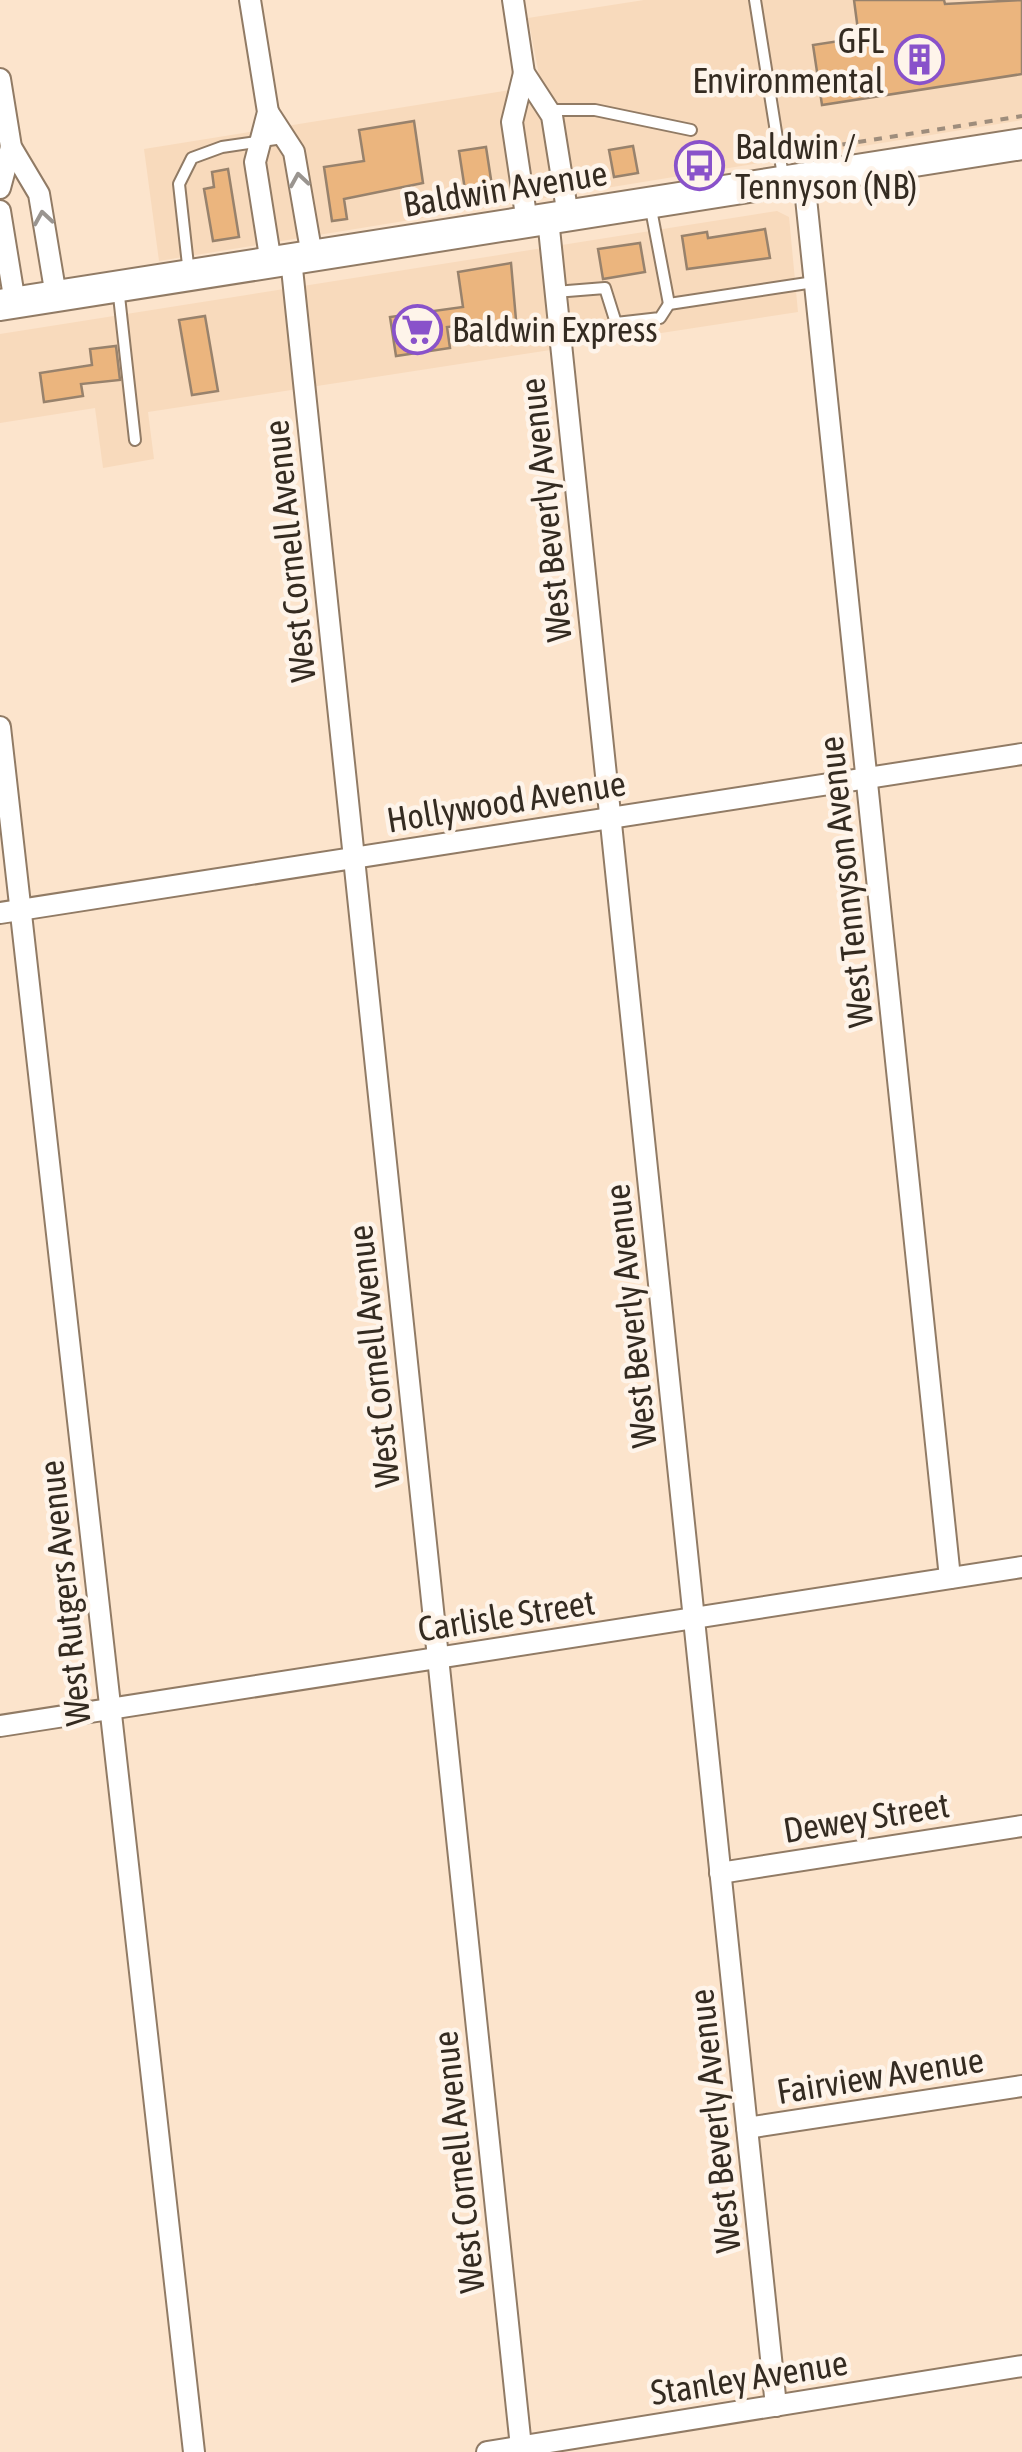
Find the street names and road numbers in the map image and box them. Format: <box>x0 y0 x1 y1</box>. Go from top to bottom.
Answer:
street label: Baldwin Avenue <box>400 152 610 224</box>
street label: West Beverly Avenue <box>511 376 579 644</box>
street label: West Cornell Avenue <box>255 418 323 684</box>
street label: West Tennyson Avenue <box>810 734 880 1030</box>
street label: Hollywood Avenue <box>384 762 628 840</box>
street label: West Beverly Avenue <box>596 1182 664 1450</box>
street label: West Cornell Avenue <box>339 1223 407 1489</box>
street label: West Rutgers Avenue <box>30 1458 98 1728</box>
street label: Carlisle Street <box>415 1581 597 1649</box>
street label: Dewey Street <box>780 1784 952 1850</box>
street label: West Beverly Avenue <box>680 1987 748 2255</box>
street label: West Cornell Avenue <box>424 2029 492 2295</box>
street label: Fairview Avenue <box>774 2039 986 2111</box>
street label: Stanley Avenue <box>648 2342 850 2412</box>

